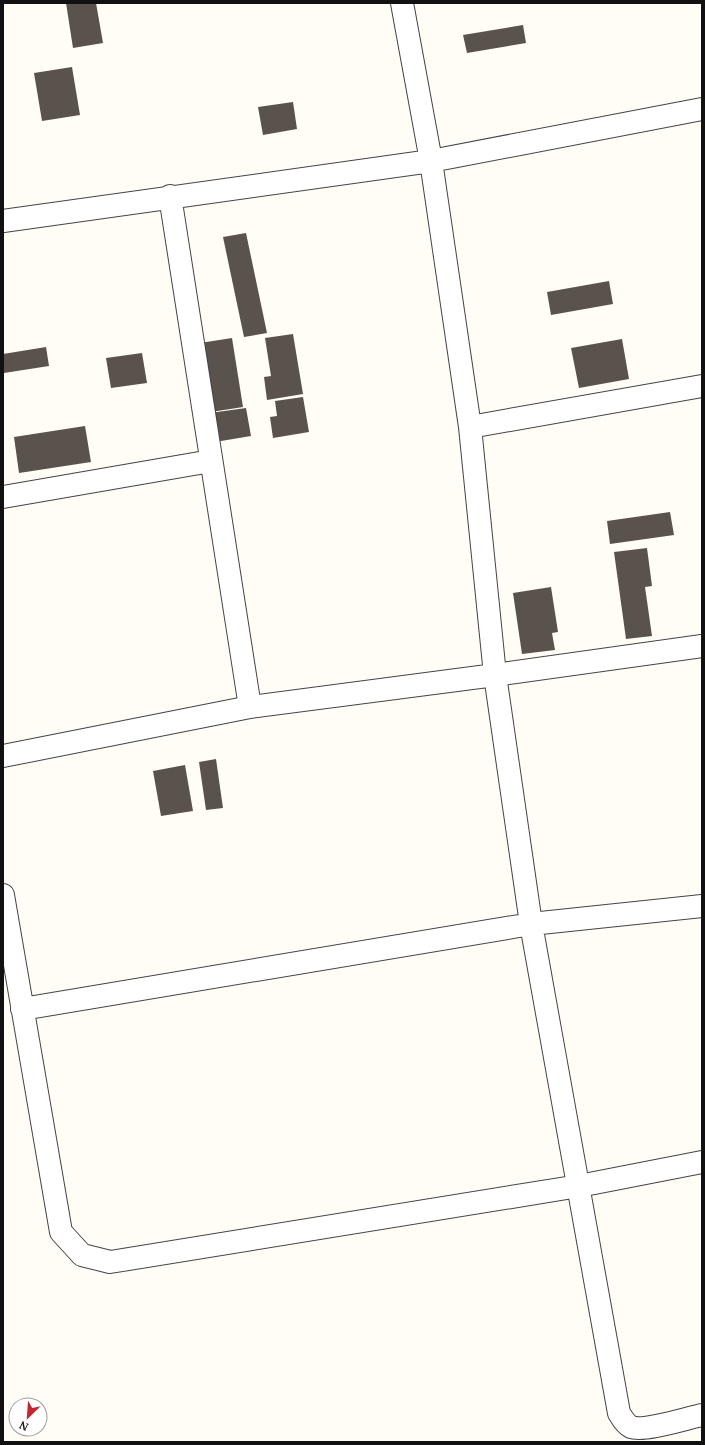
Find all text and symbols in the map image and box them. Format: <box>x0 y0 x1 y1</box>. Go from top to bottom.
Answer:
north arrow <box>8 1397 48 1437</box>
text: N <box>16 1418 31 1434</box>

